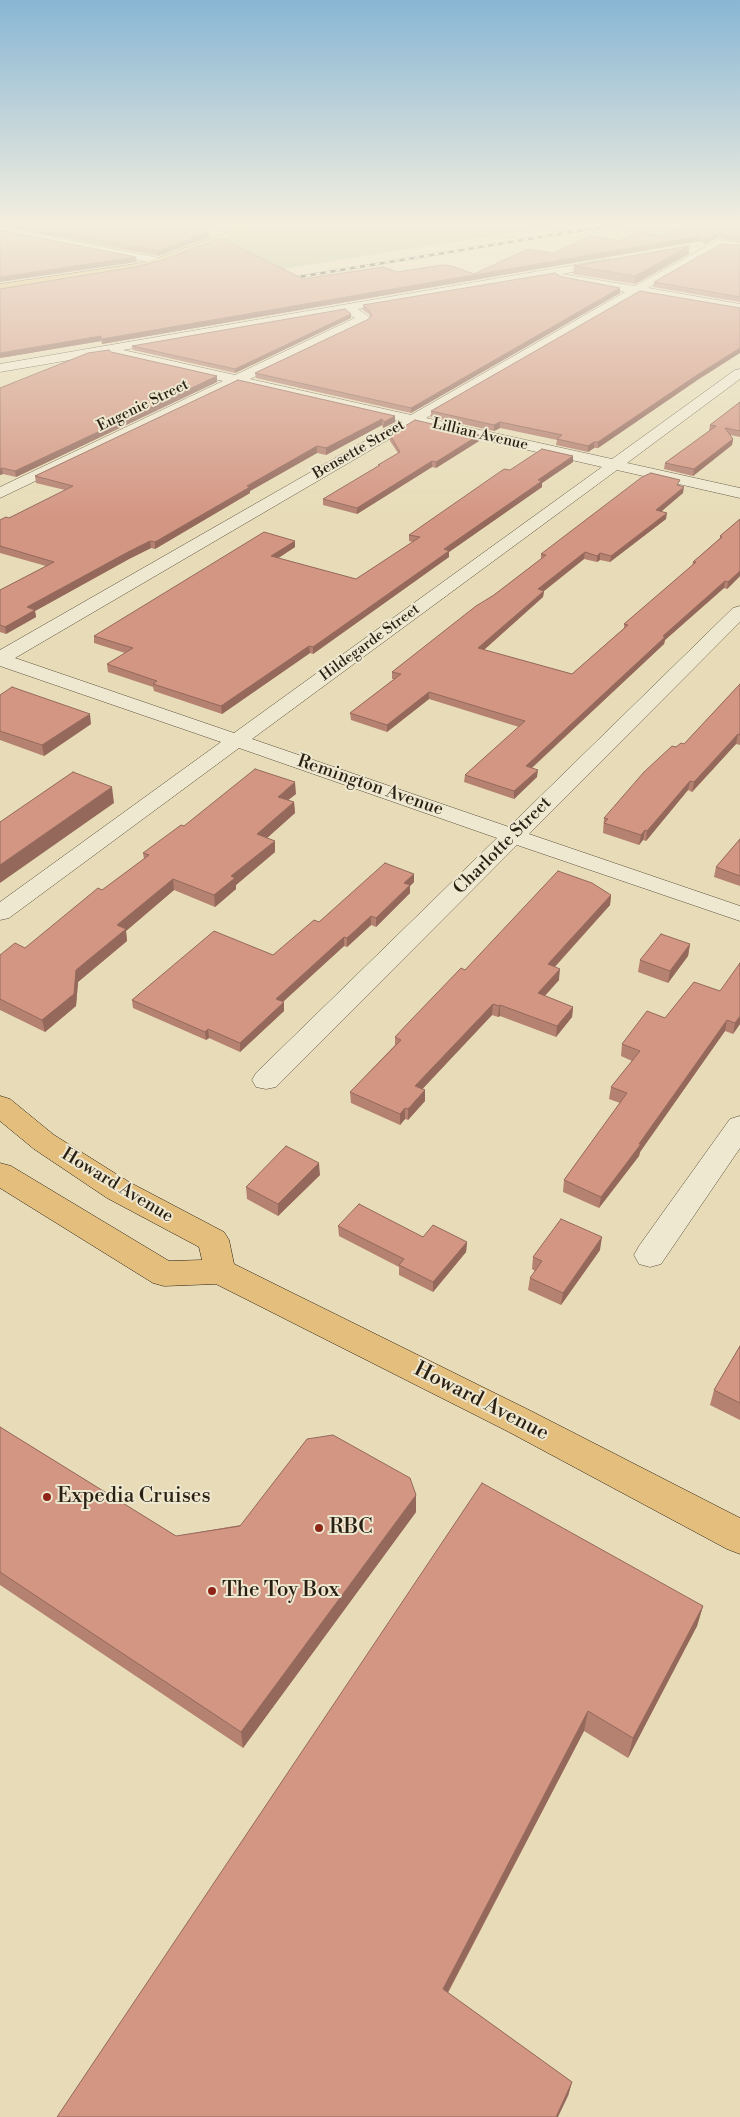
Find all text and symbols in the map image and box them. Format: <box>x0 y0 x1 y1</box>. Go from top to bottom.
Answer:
street label: Eugenie Street <box>94 376 192 436</box>
street label: Lillian Avenue <box>430 415 530 455</box>
street label: Bensette Street <box>310 416 408 484</box>
street label: Hildegarde Street <box>317 601 423 685</box>
street label: Remington Avenue <box>294 751 446 821</box>
street label: Charlotte Street <box>450 793 556 899</box>
street label: Howard Avenue <box>57 1144 177 1228</box>
street label: Howard Avenue <box>409 1357 553 1447</box>
place label: Expedia Cruises <box>57 1484 211 1510</box>
marker: Expedia Cruises <box>41 1491 53 1503</box>
place label: RBC <box>329 1515 373 1541</box>
marker: RBC <box>313 1522 325 1534</box>
place label: The Toy Box <box>222 1578 339 1604</box>
marker: The Toy Box <box>206 1585 218 1597</box>

